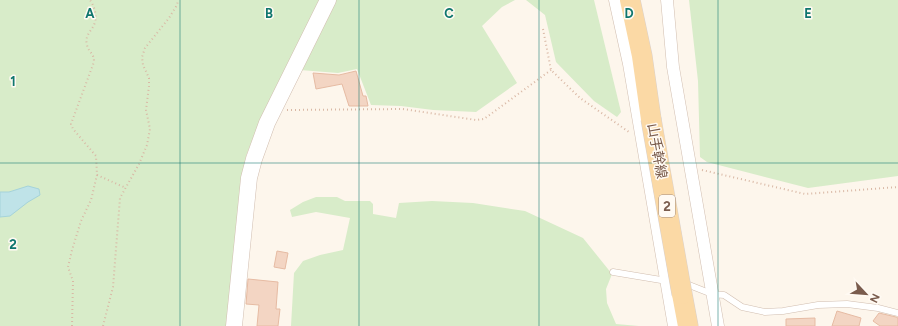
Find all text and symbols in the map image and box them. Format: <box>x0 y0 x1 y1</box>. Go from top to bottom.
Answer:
text: A <box>85 6 95 21</box>
text: B <box>265 6 273 21</box>
text: C <box>444 6 454 21</box>
text: D <box>624 6 634 21</box>
text: E <box>804 6 812 21</box>
text: 1 <box>10 74 16 89</box>
street label: 山手幹線 <box>644 122 670 180</box>
road number: 2 <box>659 195 675 217</box>
text: 2 <box>9 237 17 252</box>
north arrow <box>846 274 886 314</box>
text: N <box>867 291 882 305</box>

